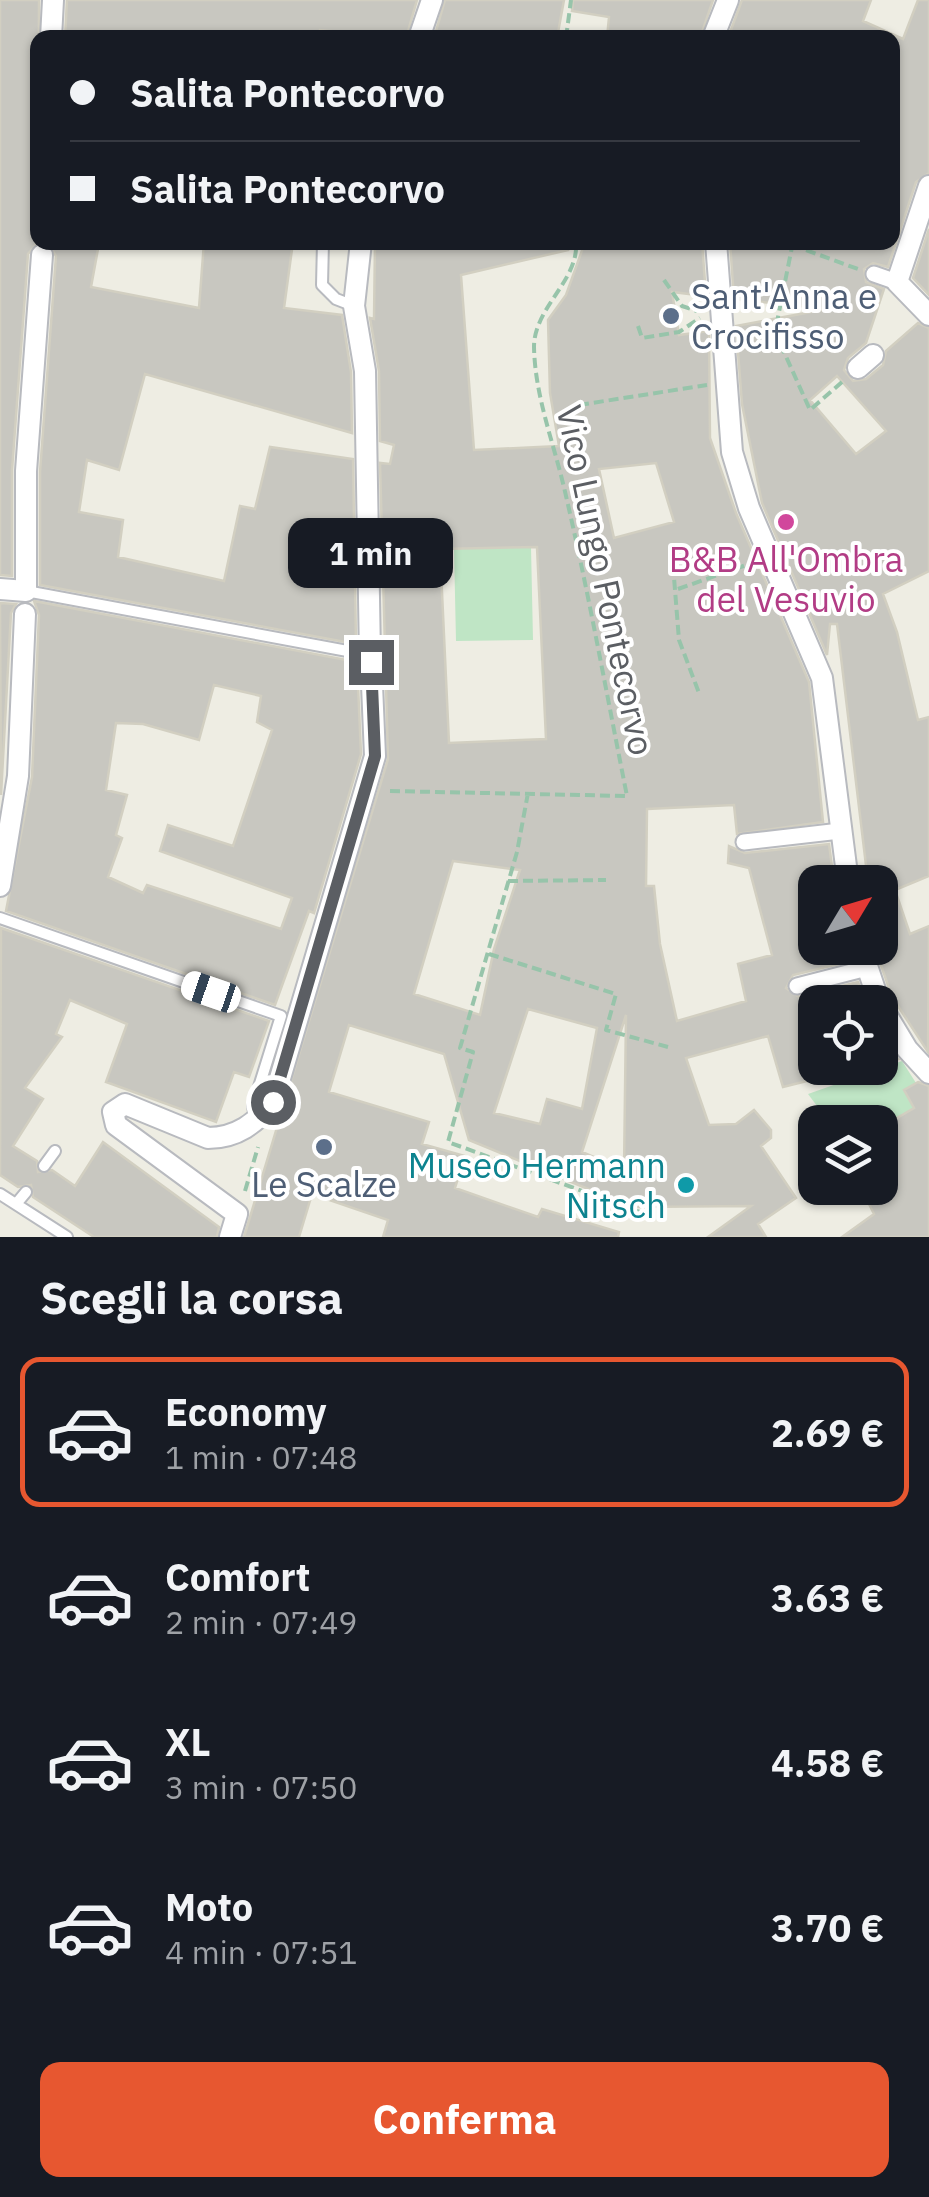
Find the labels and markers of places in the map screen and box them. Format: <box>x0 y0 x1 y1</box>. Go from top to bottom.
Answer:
place label: Sant'Anna e Crocifisso <box>691 273 877 359</box>
marker: Sant'Anna e Crocifisso <box>660 305 682 327</box>
marker: B&B All'Ombra del Vesuvio <box>775 511 797 533</box>
place label: B&B All'Ombra del Vesuvio <box>669 536 903 622</box>
marker: Le Scalze <box>313 1136 335 1158</box>
place label: Museo Hermann Nitsch <box>408 1142 666 1228</box>
place label: Le Scalze <box>251 1161 397 1207</box>
marker: Museo Hermann Nitsch <box>675 1174 697 1196</box>

